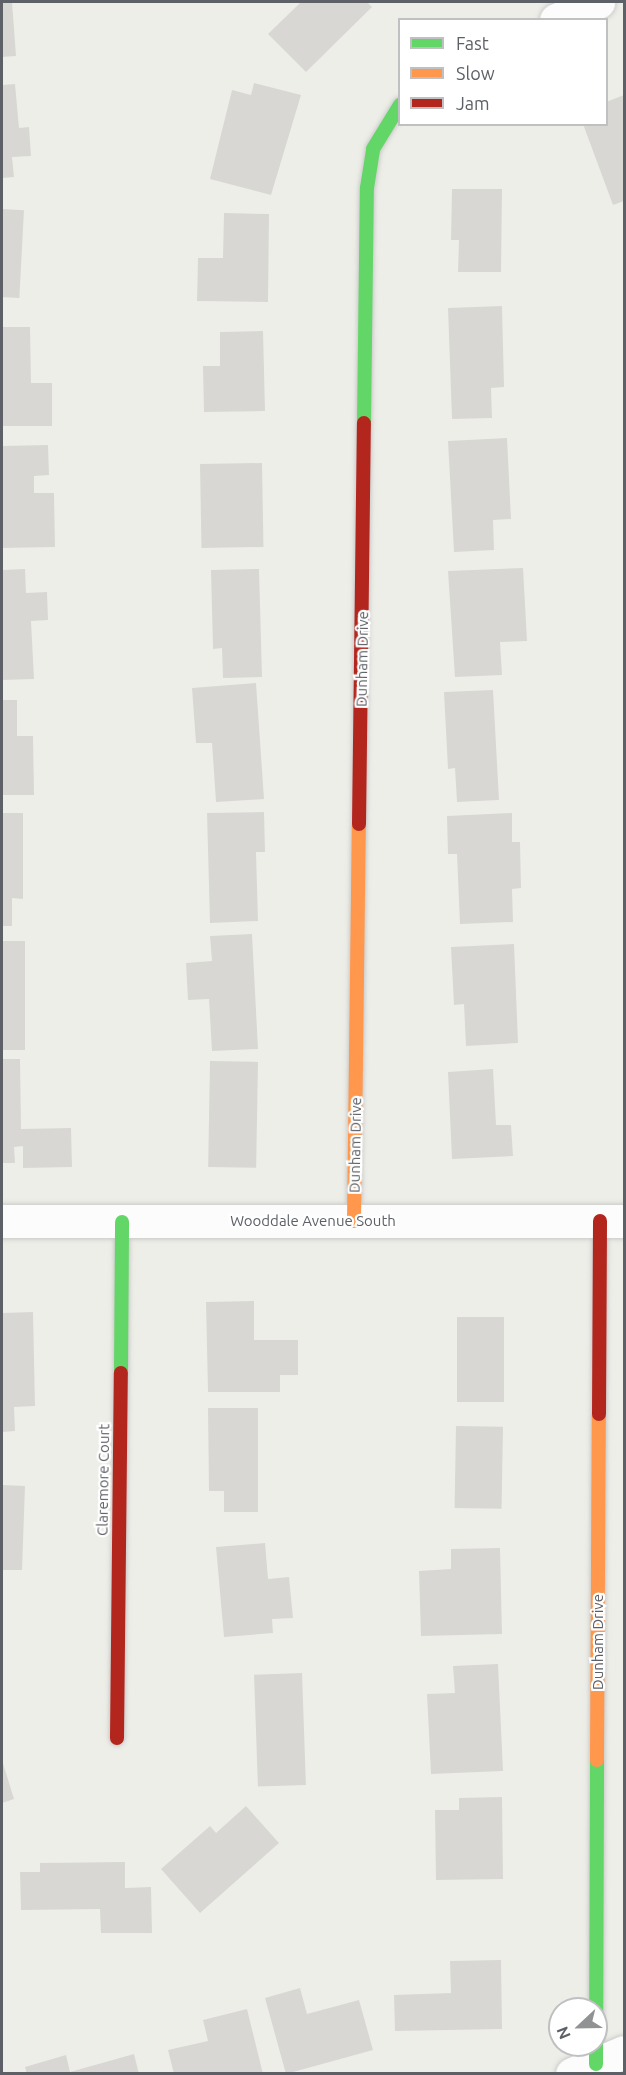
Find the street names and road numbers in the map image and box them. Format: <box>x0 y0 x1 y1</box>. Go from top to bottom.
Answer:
street label: Dunham Drive <box>352 611 372 707</box>
street label: Dunham Drive <box>345 1097 365 1193</box>
street label: Wooddale Avenue South <box>230 1212 396 1230</box>
street label: Claremore Court <box>93 1424 113 1536</box>
street label: Dunham Drive <box>589 1594 607 1690</box>

